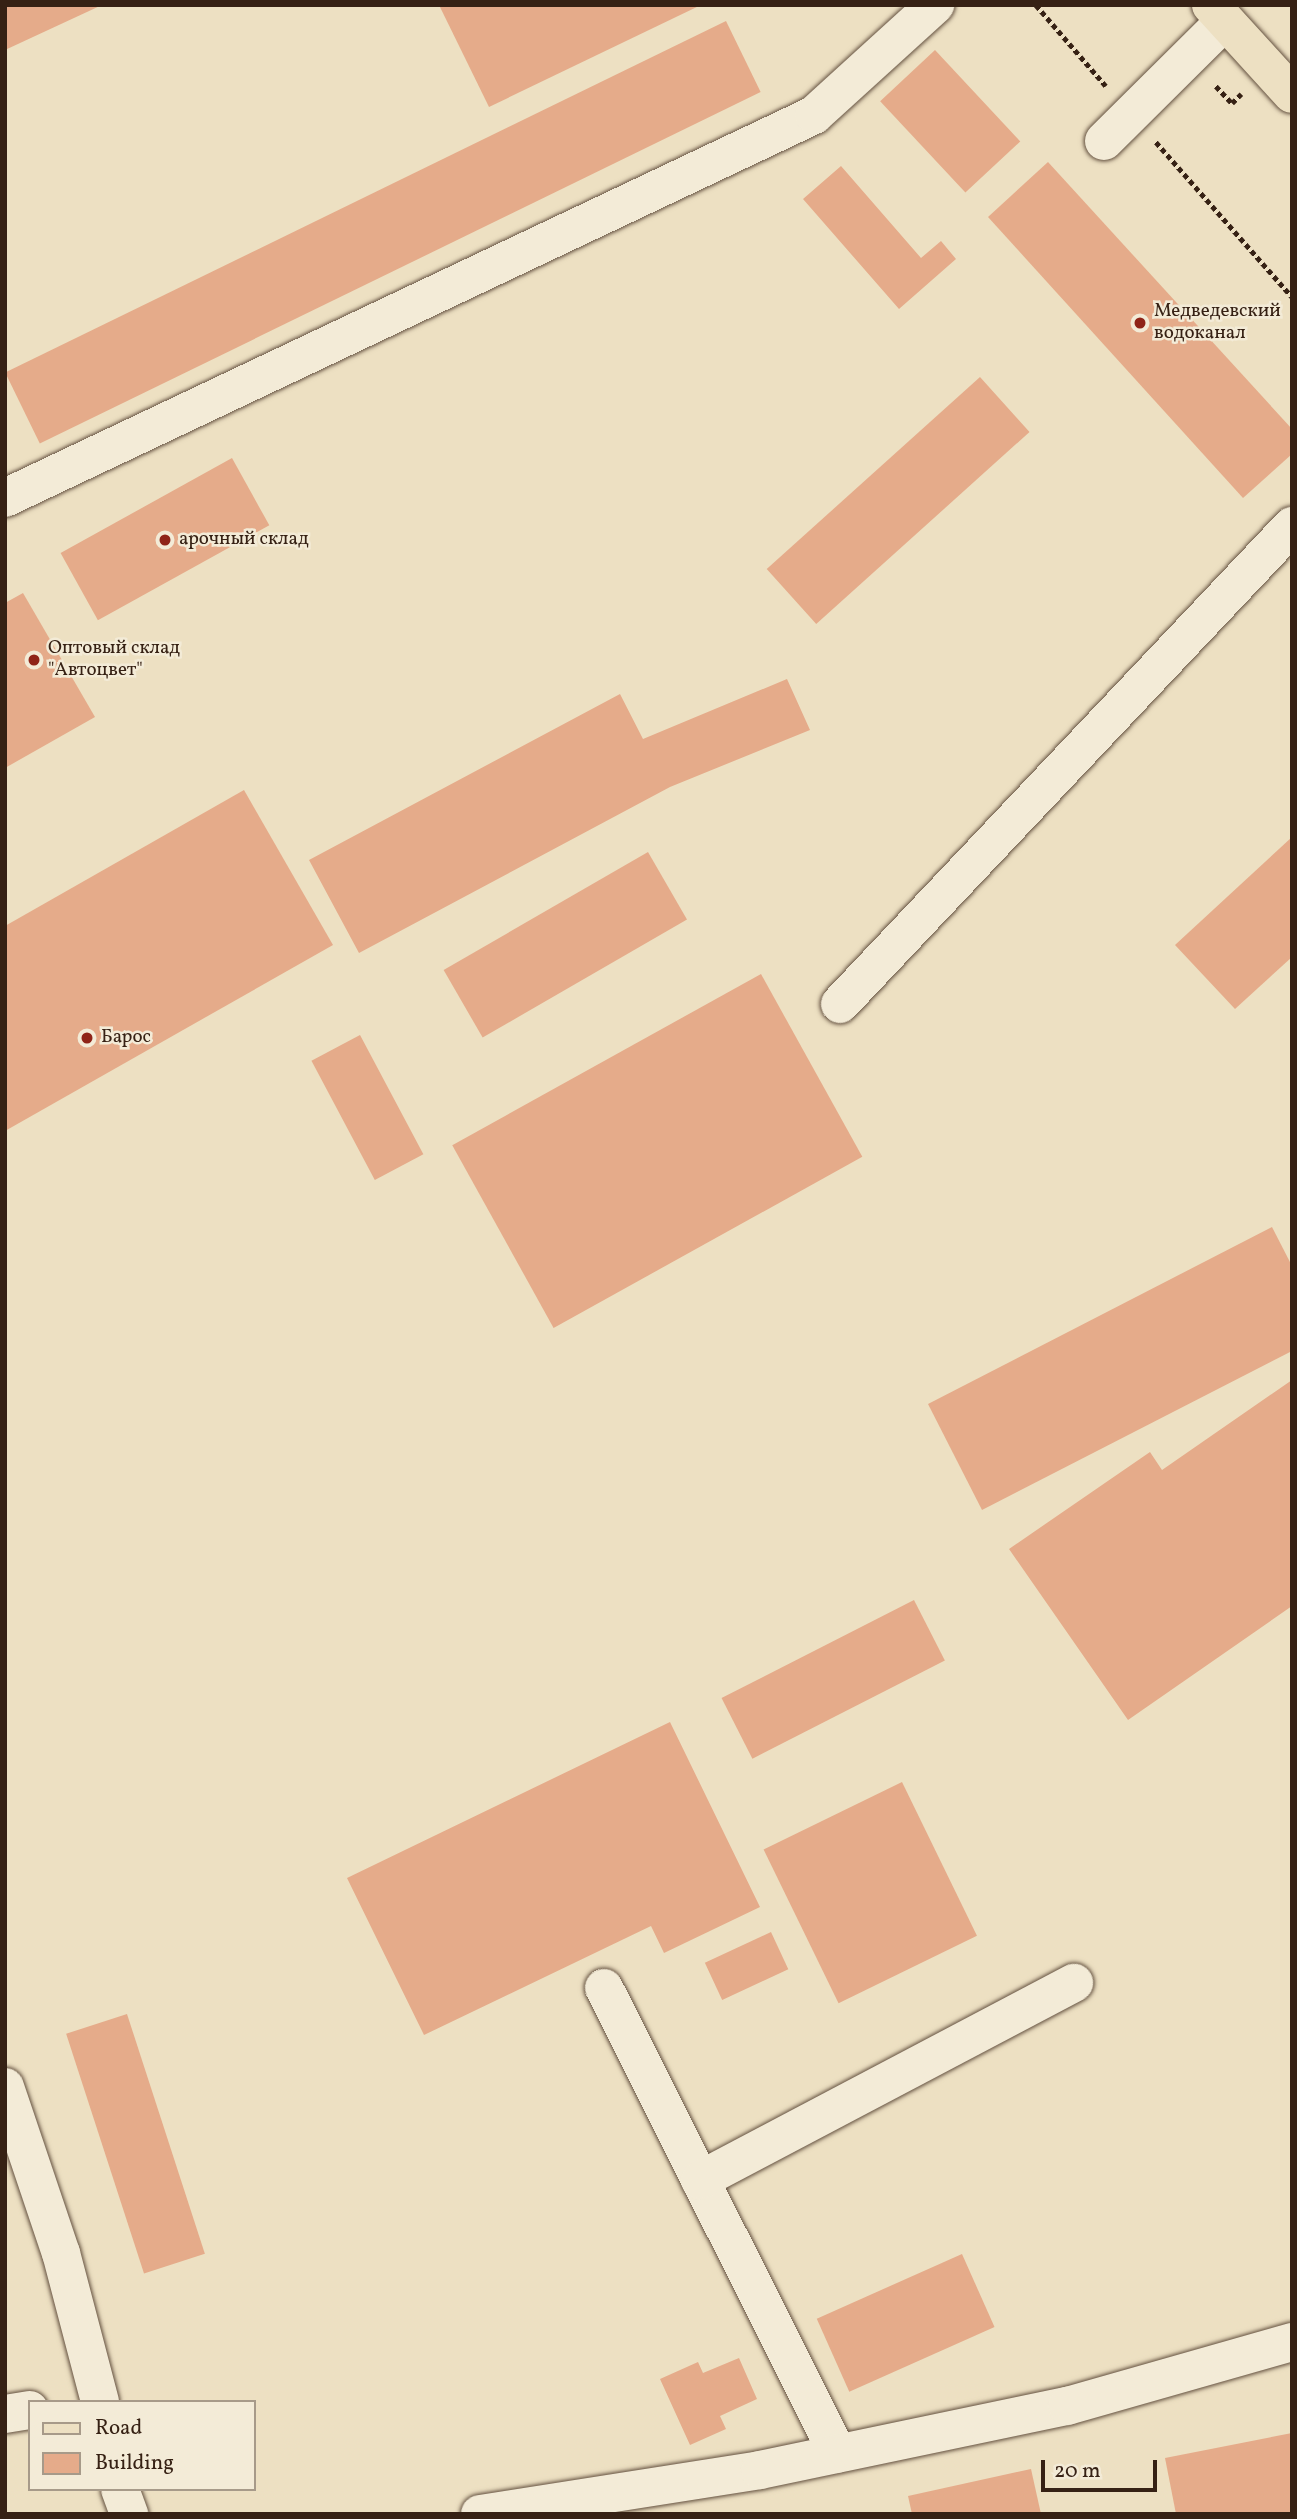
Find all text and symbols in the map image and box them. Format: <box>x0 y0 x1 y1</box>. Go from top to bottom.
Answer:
place label: Медведевский водоканал <box>1154 301 1281 345</box>
marker: Медведевский водоканал <box>1132 315 1148 331</box>
place label: арочный склад <box>179 529 309 551</box>
marker: арочный склад <box>157 532 173 548</box>
place label: Оптовый склад "Автоцвет" <box>48 638 180 682</box>
marker: Оптовый склад "Автоцвет" <box>26 652 42 668</box>
place label: Барос <box>101 1027 151 1049</box>
marker: Барос <box>79 1030 95 1046</box>
legend <box>28 2400 256 2491</box>
text: Road <box>95 2414 142 2443</box>
scale bar <box>1045 2446 1160 2490</box>
text: Building <box>95 2449 174 2478</box>
text: 20 m <box>1054 2457 1100 2486</box>

